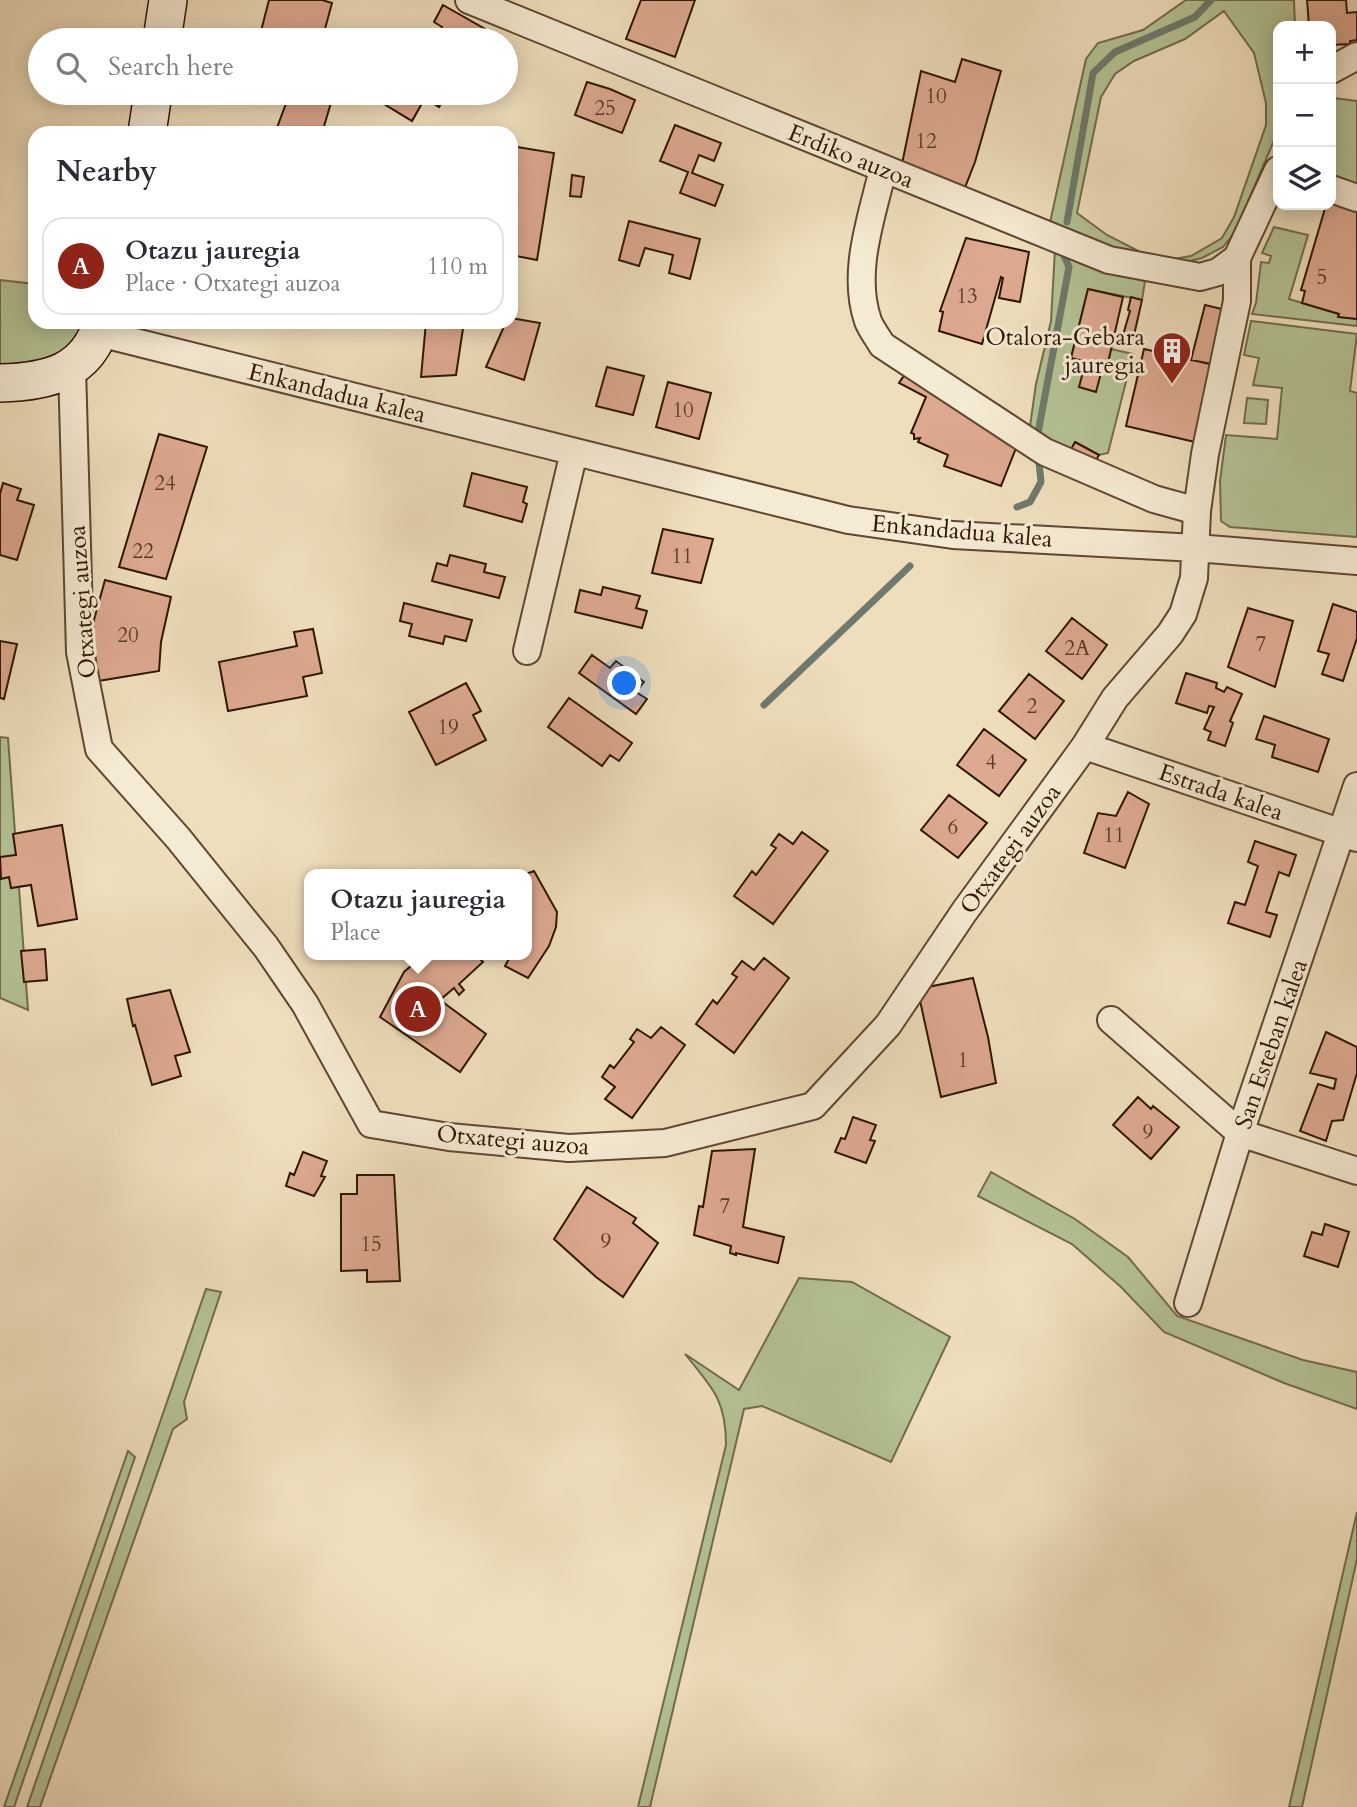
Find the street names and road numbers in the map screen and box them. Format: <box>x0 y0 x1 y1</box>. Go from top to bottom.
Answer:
street label: Erdiko auzoa <box>783 116 919 197</box>
street label: Enkandadua kalea <box>245 355 430 432</box>
street label: Enkandadua kalea <box>870 507 1055 556</box>
street label: Otxategi auzoa <box>61 524 104 680</box>
street label: Estrada kalea <box>1154 756 1288 829</box>
street label: Otxategi auzoa <box>952 777 1069 921</box>
street label: San Esteban kalea <box>1227 954 1316 1134</box>
street label: Otxategi auzoa <box>435 1117 591 1164</box>

